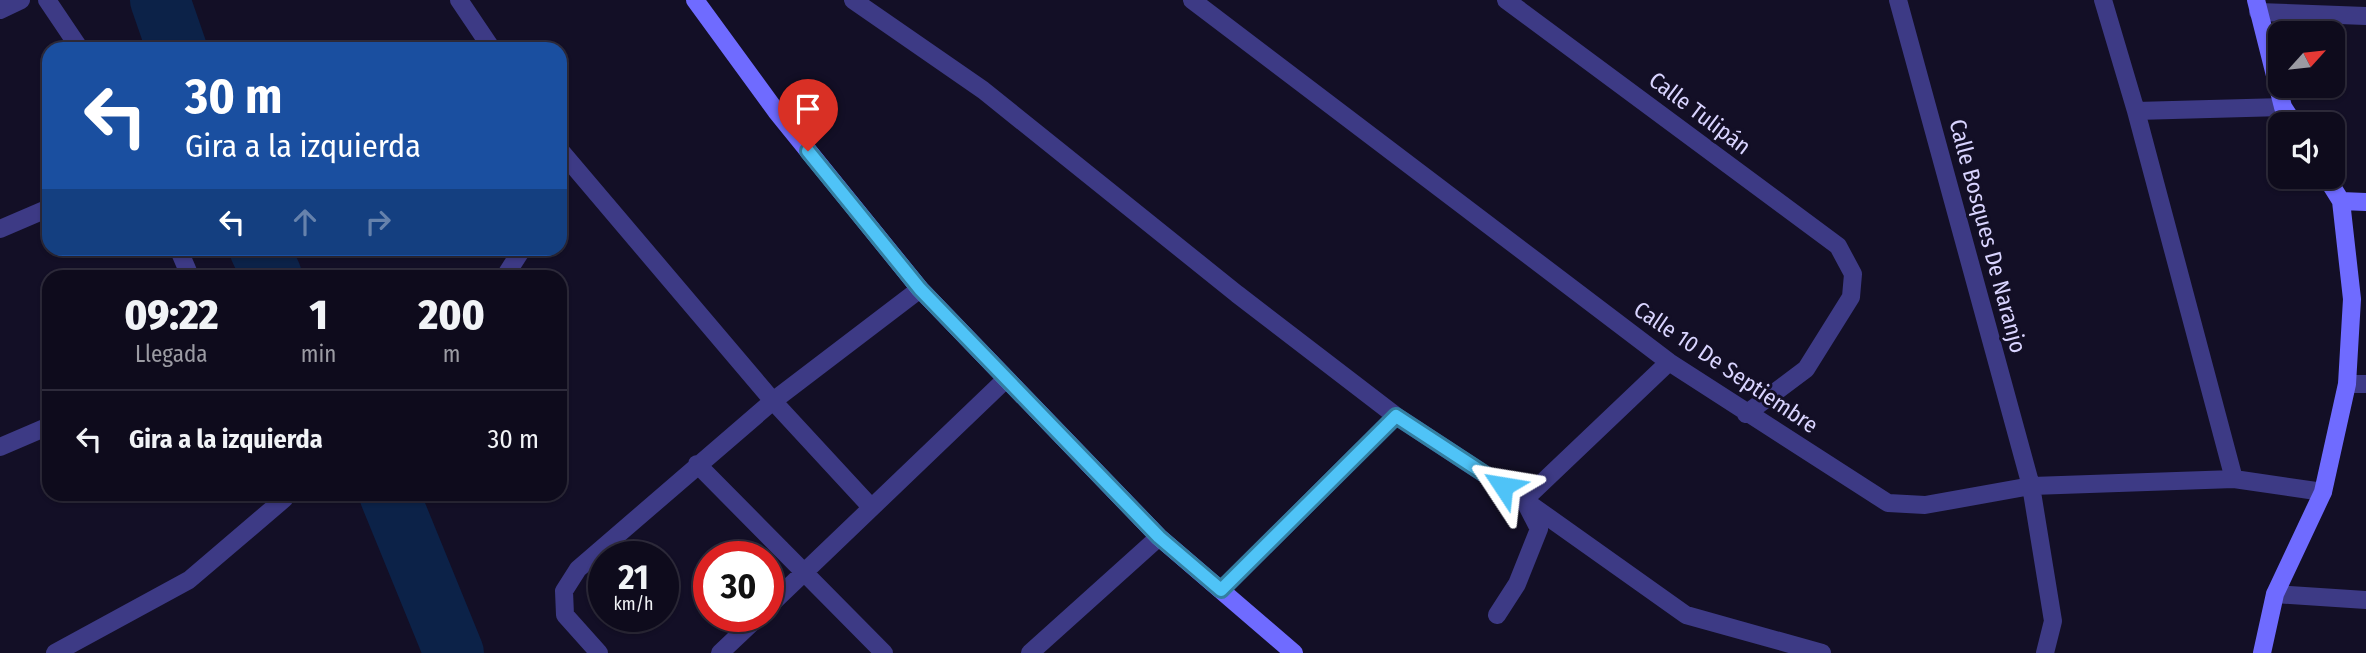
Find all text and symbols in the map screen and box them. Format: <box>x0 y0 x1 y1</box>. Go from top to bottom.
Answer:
north arrow <box>2268 21 2345 98</box>
map controls <box>2268 21 2345 189</box>
street label: Calle Tulipán <box>1644 66 1756 160</box>
text: 30 m <box>185 67 283 126</box>
icon: left <box>70 70 161 161</box>
pin <box>778 79 838 151</box>
icon: arrive <box>789 90 827 128</box>
button: sound <box>2268 112 2345 189</box>
street label: Calle Bosques De Naranjo <box>1943 116 2033 356</box>
text: Gira a la izquierda <box>185 127 421 165</box>
icon: left <box>213 203 251 241</box>
icon: ahead <box>286 203 324 241</box>
icon: right <box>359 203 397 241</box>
text: 09:22 <box>124 290 219 340</box>
text: 1 <box>309 290 328 340</box>
text: 200 <box>419 290 485 340</box>
street label: Calle 10 De Septiembre <box>1629 295 1823 439</box>
text: Llegada <box>135 340 208 368</box>
text: min <box>301 340 336 368</box>
text: m <box>443 340 461 368</box>
icon: left <box>70 420 108 458</box>
text: Gira a la izquierda <box>129 424 323 455</box>
text: 30 m <box>488 424 539 455</box>
position arrow <box>1466 449 1540 523</box>
speed limit sign: 30 <box>693 541 784 632</box>
text: 21 <box>618 556 649 598</box>
text: km/h <box>613 593 654 615</box>

